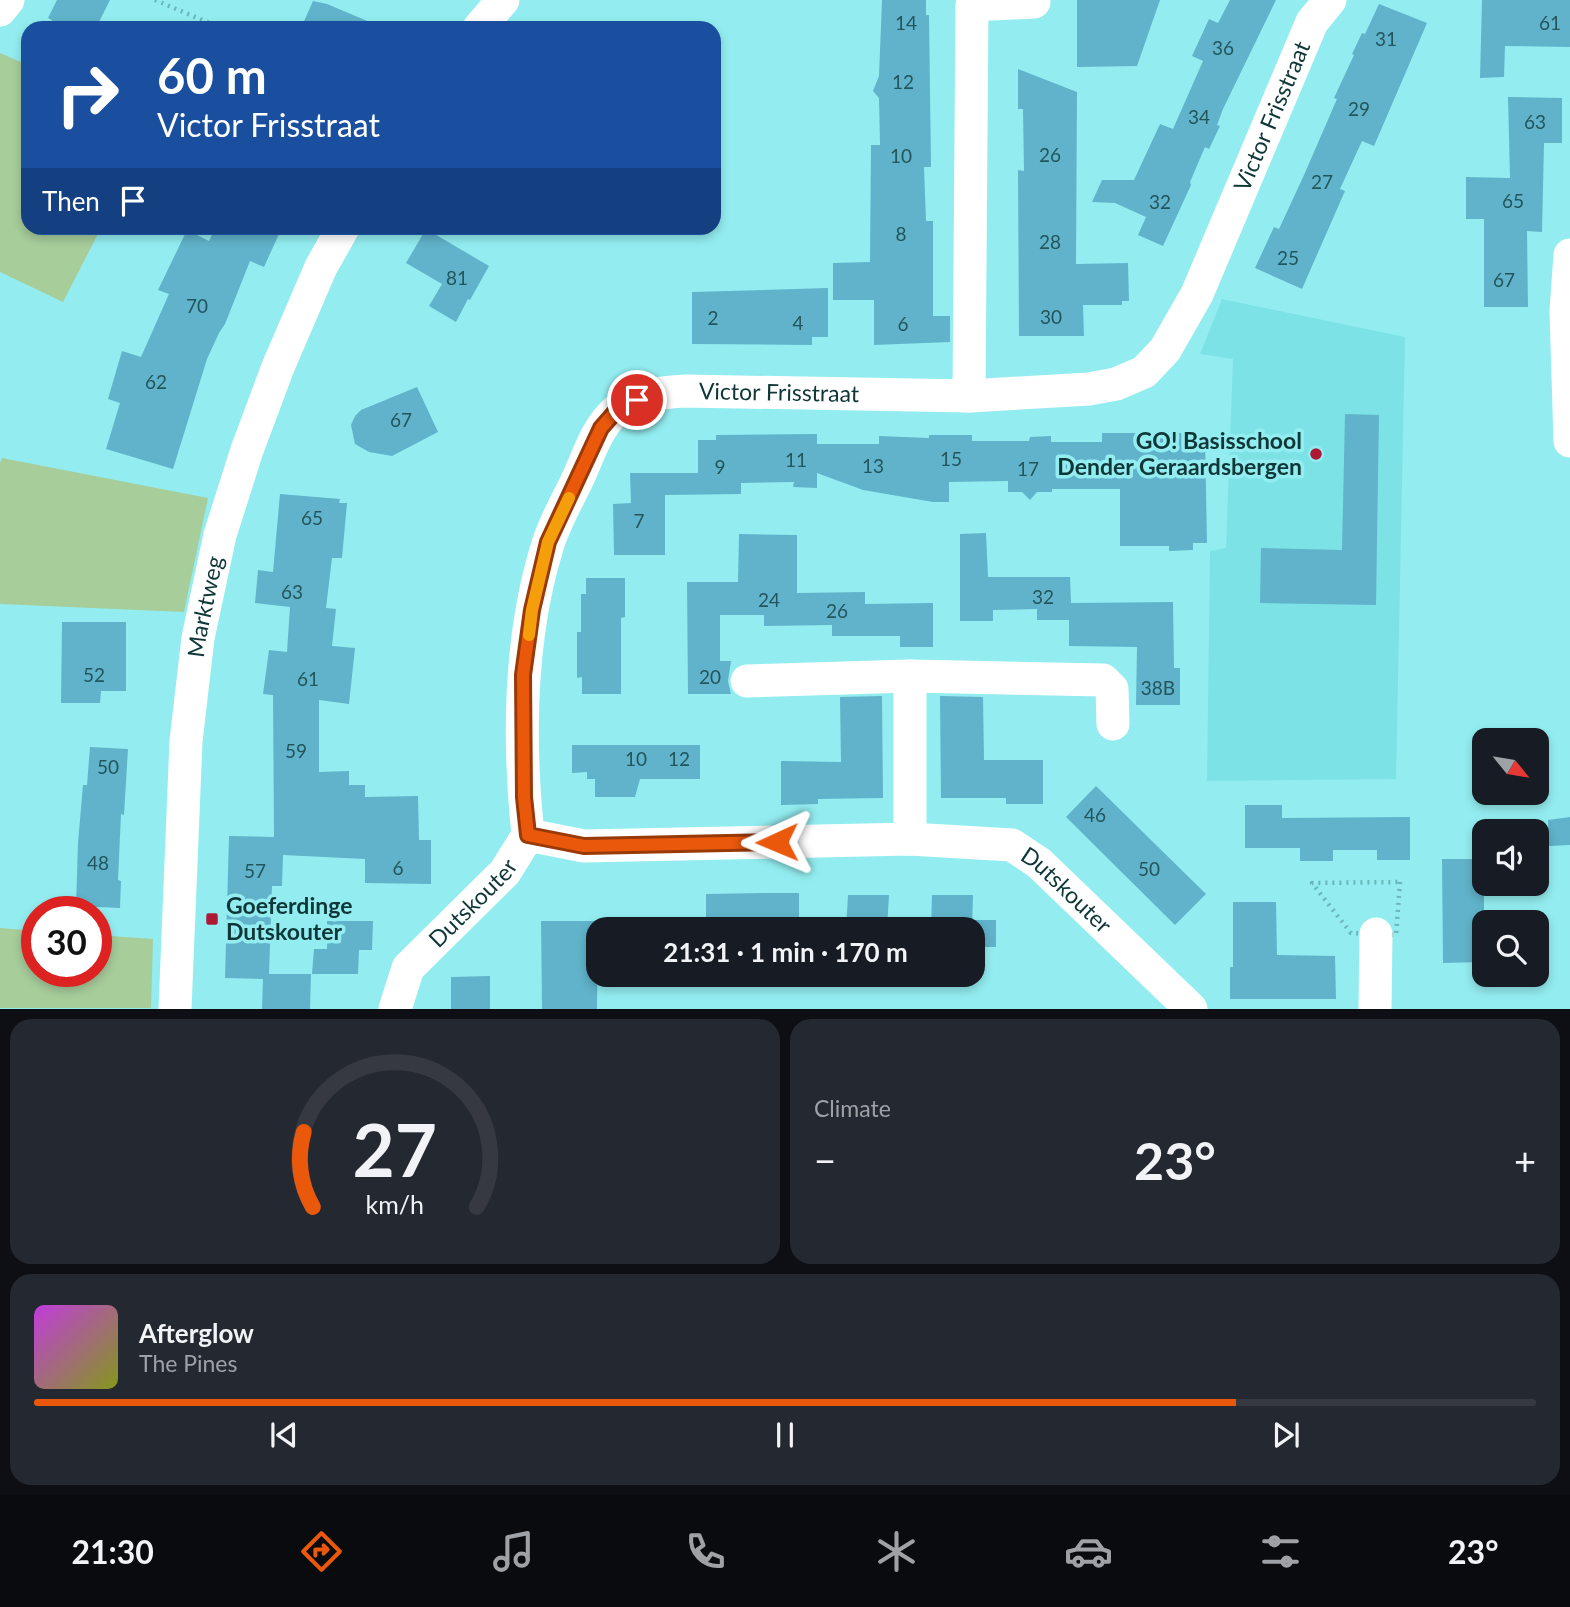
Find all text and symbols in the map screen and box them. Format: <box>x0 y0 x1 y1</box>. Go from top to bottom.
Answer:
house number: 14 <box>895 11 917 34</box>
house number: 61 <box>1539 11 1561 34</box>
house number: 31 <box>1375 27 1397 50</box>
house number: 36 <box>1212 36 1234 59</box>
street label: Victor Frisstraat <box>1227 36 1316 195</box>
text: 60 m <box>157 46 267 104</box>
icon: right <box>42 49 133 140</box>
house number: 12 <box>892 70 914 93</box>
house number: 29 <box>1348 97 1370 120</box>
text: Victor Frisstraat <box>157 105 380 144</box>
house number: 34 <box>1188 105 1210 128</box>
house number: 63 <box>1524 110 1546 133</box>
house number: 26 <box>1039 143 1061 166</box>
house number: 10 <box>890 144 912 167</box>
house number: 27 <box>1311 170 1333 193</box>
icon: arrive <box>114 182 152 220</box>
text: Then <box>42 185 100 217</box>
house number: 65 <box>1502 189 1524 212</box>
house number: 32 <box>1149 190 1171 213</box>
house number: 8 <box>895 222 907 245</box>
house number: 28 <box>1039 230 1061 253</box>
house number: 25 <box>1277 246 1299 269</box>
house number: 81 <box>446 266 468 289</box>
house number: 67 <box>1493 268 1515 291</box>
house number: 70 <box>186 294 208 317</box>
house number: 30 <box>1040 305 1062 328</box>
house number: 2 <box>707 306 719 329</box>
house number: 4 <box>792 311 804 334</box>
house number: 6 <box>897 312 909 335</box>
house number: 62 <box>145 370 167 393</box>
pin <box>607 370 667 430</box>
street label: Victor Frisstraat <box>699 376 860 407</box>
icon: arrive <box>618 381 656 419</box>
house number: 67 <box>390 408 412 431</box>
place label: GO! Basisschool Dender Geraardsbergen <box>1057 426 1302 480</box>
marker: GO! Basisschool Dender Geraardsbergen <box>1308 446 1324 462</box>
house number: 15 <box>940 447 962 470</box>
house number: 11 <box>785 448 807 471</box>
house number: 13 <box>862 454 884 477</box>
house number: 9 <box>714 455 726 478</box>
house number: 17 <box>1017 457 1039 480</box>
house number: 65 <box>301 506 323 529</box>
house number: 7 <box>633 509 645 532</box>
street label: Marktweg <box>181 553 228 659</box>
house number: 63 <box>281 580 303 603</box>
house number: 32 <box>1032 585 1054 608</box>
house number: 24 <box>758 588 780 611</box>
house number: 26 <box>826 599 848 622</box>
house number: 52 <box>83 663 105 686</box>
house number: 20 <box>699 665 721 688</box>
house number: 61 <box>297 667 319 690</box>
house number: 38B <box>1141 676 1175 699</box>
north arrow <box>1472 728 1549 805</box>
map controls <box>1472 728 1549 987</box>
house number: 59 <box>285 739 307 762</box>
house number: 10 <box>625 747 647 770</box>
house number: 12 <box>668 747 690 770</box>
house number: 50 <box>97 755 119 778</box>
house number: 46 <box>1084 803 1106 826</box>
position arrow <box>740 805 814 879</box>
button: sound <box>1472 819 1549 896</box>
street label: Dutskouter <box>1016 840 1119 939</box>
house number: 48 <box>87 851 109 874</box>
street label: Dutskouter <box>422 853 523 953</box>
house number: 6 <box>392 856 404 879</box>
house number: 50 <box>1138 857 1160 880</box>
house number: 57 <box>244 859 266 882</box>
place label: Goeferdinge Dutskouter <box>226 891 352 945</box>
speed limit sign: 30 <box>21 896 112 987</box>
button: search <box>1472 910 1549 987</box>
marker: Goeferdinge Dutskouter <box>204 911 220 927</box>
text: 21:31 · 1 min · 170 m <box>663 936 908 968</box>
text: Climate <box>814 1094 891 1122</box>
text: 27 <box>353 1106 437 1194</box>
text: 23° <box>1134 1129 1216 1191</box>
text: − <box>814 1137 836 1183</box>
text: + <box>1514 1137 1536 1183</box>
text: km/h <box>366 1189 424 1219</box>
text: Afterglow <box>139 1317 254 1349</box>
text: The Pines <box>139 1349 237 1377</box>
icon: previous <box>265 1416 303 1454</box>
icon: pause <box>766 1416 804 1454</box>
icon: next <box>1267 1416 1305 1454</box>
icon: directions <box>297 1527 346 1576</box>
icon: music <box>489 1527 538 1576</box>
icon: phone <box>681 1527 730 1576</box>
icon: climate <box>872 1527 921 1576</box>
icon: car <box>1064 1527 1113 1576</box>
icon: filters <box>1256 1527 1305 1576</box>
text: 21:30 <box>71 1532 154 1571</box>
text: 23° <box>1448 1532 1498 1571</box>

